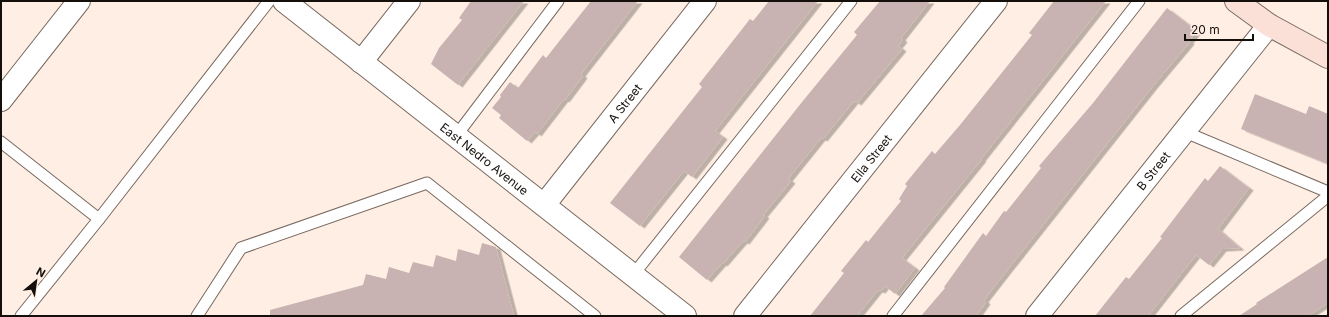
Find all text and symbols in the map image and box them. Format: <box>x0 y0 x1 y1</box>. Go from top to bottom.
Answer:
scale bar <box>1185 16 1253 42</box>
text: 20 m <box>1191 22 1220 37</box>
street label: A Street <box>605 80 645 125</box>
street label: East Nedro Avenue <box>437 119 532 198</box>
street label: Ella Street <box>847 131 895 185</box>
street label: B Street <box>1133 148 1173 193</box>
north arrow <box>16 261 56 301</box>
text: N <box>34 264 48 280</box>

